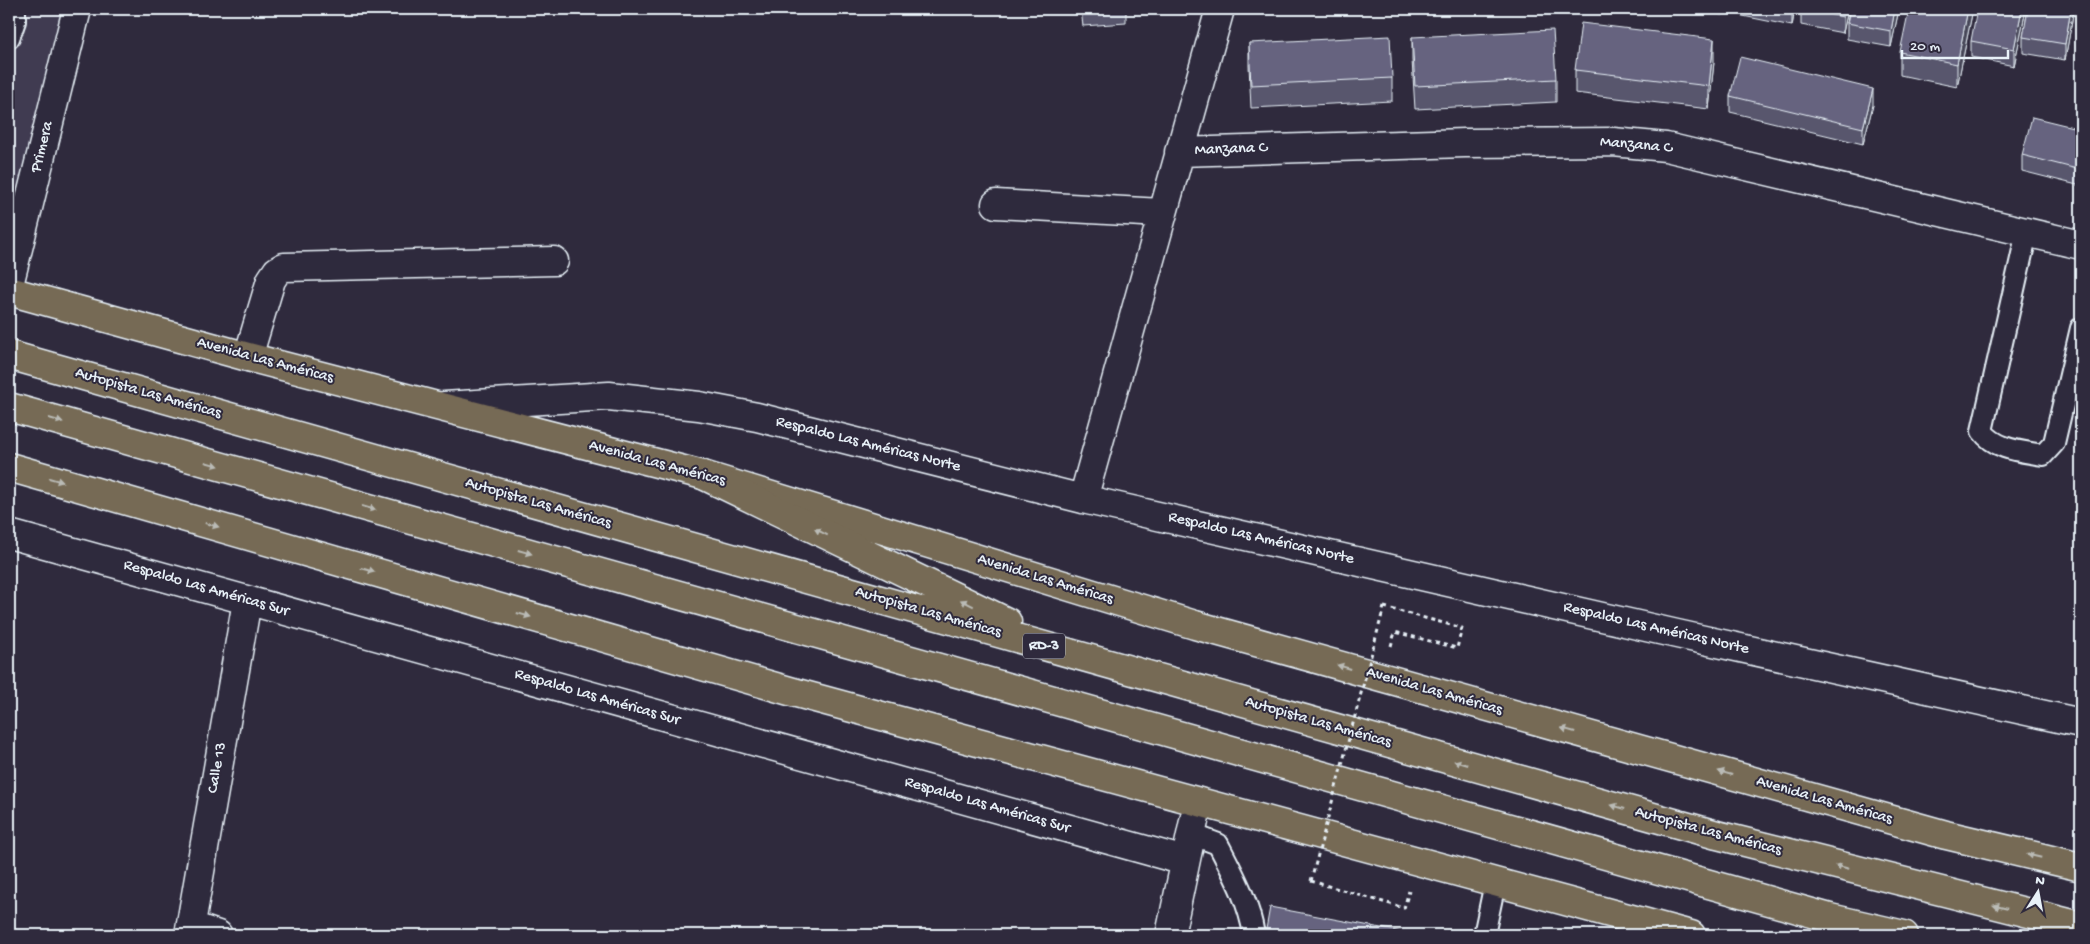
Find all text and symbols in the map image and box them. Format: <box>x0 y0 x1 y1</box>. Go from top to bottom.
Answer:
scale bar <box>1902 28 2009 60</box>
text: 20 m <box>1910 38 1940 56</box>
street label: Primera <box>27 118 59 176</box>
street label: Manzana C <box>1599 133 1674 159</box>
street label: Manzana C <box>1194 139 1269 161</box>
street label: Avenida Las Américas <box>195 334 336 389</box>
street label: Autopista Las Américas <box>73 364 224 424</box>
street label: Respaldo Las Américas Norte <box>773 413 963 477</box>
one-way arrow <box>48 417 63 425</box>
street label: Avenida Las Américas <box>587 437 728 492</box>
one-way arrow <box>205 461 220 469</box>
street label: Autopista Las Américas <box>463 474 614 534</box>
one-way arrow <box>48 477 63 485</box>
one-way arrow <box>361 504 376 512</box>
street label: Respaldo Las Américas Norte <box>1166 508 1356 570</box>
one-way arrow <box>204 522 219 530</box>
one-way arrow <box>813 528 828 537</box>
one-way arrow <box>517 548 533 556</box>
street label: Avenida Las Américas <box>975 550 1116 610</box>
street label: Respaldo Las Américas Sur <box>121 556 292 622</box>
one-way arrow <box>360 566 376 574</box>
street label: Autopista Las Américas <box>853 583 1004 643</box>
street label: Respaldo Las Américas Norte <box>1561 598 1751 660</box>
one-way arrow <box>960 599 974 607</box>
one-way arrow <box>517 611 532 619</box>
road number: RD-3 <box>1023 634 1065 658</box>
one-way arrow <box>1337 663 1352 671</box>
street label: Avenida Las Américas <box>1364 663 1505 721</box>
street label: Respaldo Las Américas Sur <box>512 665 683 731</box>
street label: Autopista Las Américas <box>1243 693 1394 753</box>
one-way arrow <box>1561 725 1576 733</box>
street label: Calle 13 <box>204 741 232 795</box>
one-way arrow <box>1454 759 1469 767</box>
one-way arrow <box>1717 769 1732 777</box>
street label: Avenida Las Américas <box>1754 772 1895 830</box>
street label: Respaldo Las Américas Sur <box>902 773 1073 839</box>
one-way arrow <box>1610 803 1625 811</box>
street label: Autopista Las Américas <box>1633 803 1784 861</box>
one-way arrow <box>2026 852 2041 860</box>
one-way arrow <box>1835 863 1850 871</box>
north arrow <box>2012 866 2062 916</box>
text: N <box>2034 872 2046 891</box>
one-way arrow <box>1992 903 2007 911</box>

